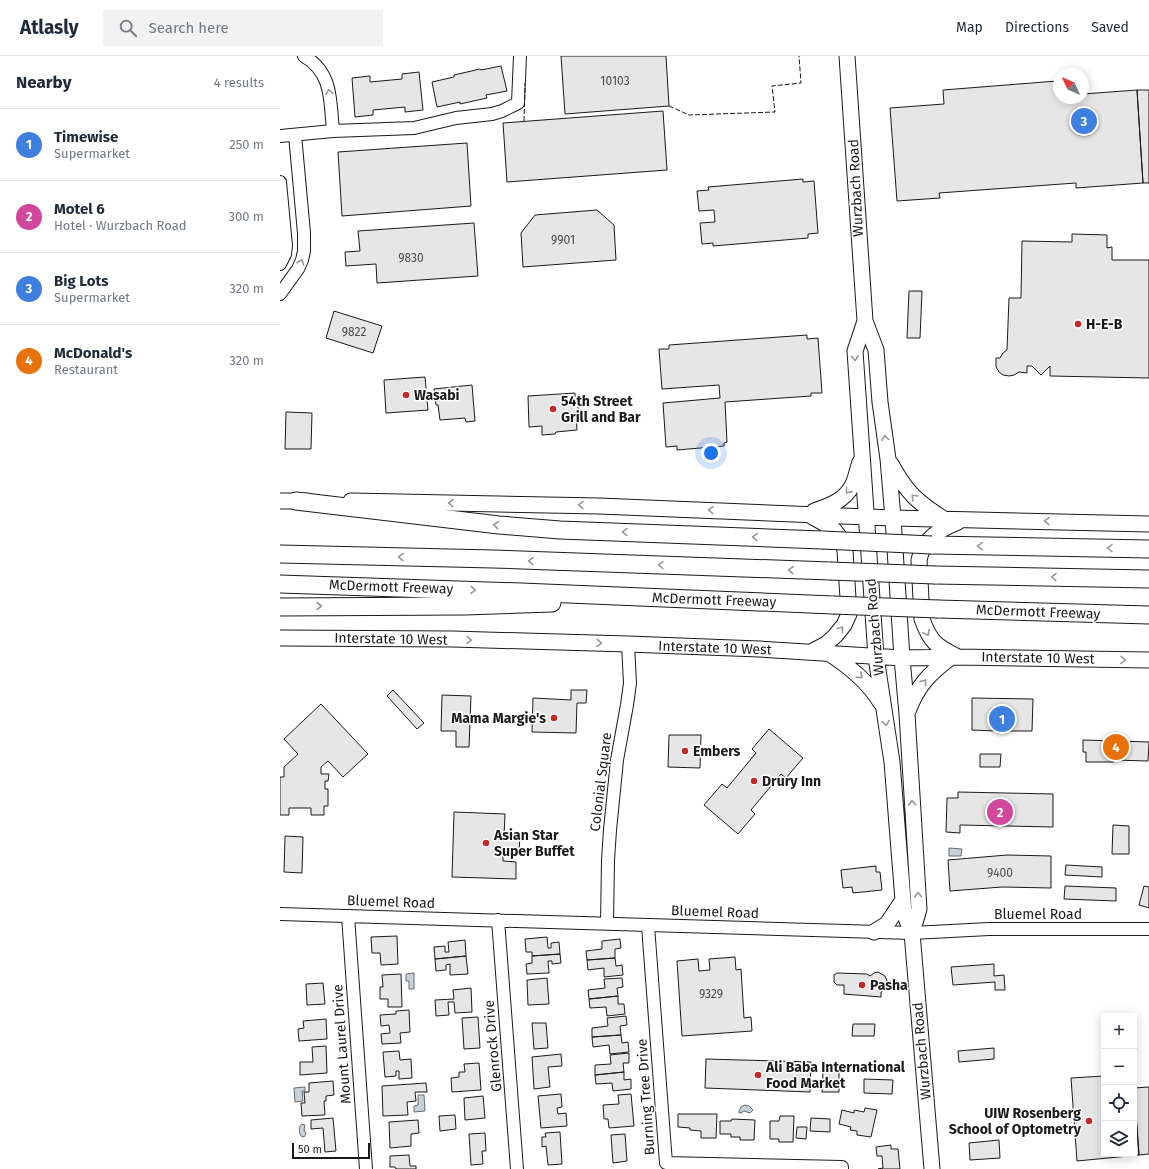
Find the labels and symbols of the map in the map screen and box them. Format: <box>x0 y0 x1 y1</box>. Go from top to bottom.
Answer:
north arrow <box>1053 68 1089 104</box>
house number: 10103 <box>600 74 630 88</box>
one-way arrow <box>325 89 334 95</box>
pin: 3 <box>1071 106 1097 136</box>
street label: Wurzbach Road <box>845 139 867 237</box>
house number: 9901 <box>551 233 575 247</box>
house number: 9830 <box>398 251 424 265</box>
one-way arrow <box>296 258 305 265</box>
place label: H-E-B <box>1086 316 1123 333</box>
marker: H-E-B <box>1073 319 1083 329</box>
house number: 9822 <box>342 325 366 339</box>
one-way arrow <box>851 355 860 361</box>
place label: Wasabi <box>414 387 460 404</box>
marker: Wasabi <box>401 390 411 400</box>
place label: 54th Street Grill and Bar <box>561 393 641 426</box>
marker: 54th Street Grill and Bar <box>548 404 558 414</box>
one-way arrow <box>881 435 890 441</box>
your location <box>701 443 721 463</box>
one-way arrow <box>845 486 852 493</box>
one-way arrow <box>911 494 919 502</box>
one-way arrow <box>448 498 454 507</box>
one-way arrow <box>578 501 584 509</box>
one-way arrow <box>708 506 714 514</box>
one-way arrow <box>1044 517 1050 526</box>
one-way arrow <box>492 520 499 529</box>
one-way arrow <box>622 528 628 537</box>
one-way arrow <box>752 533 758 541</box>
one-way arrow <box>977 542 983 550</box>
one-way arrow <box>1107 544 1113 552</box>
one-way arrow <box>398 553 404 561</box>
one-way arrow <box>528 556 534 565</box>
one-way arrow <box>658 561 664 570</box>
one-way arrow <box>788 566 794 574</box>
one-way arrow <box>1051 573 1057 581</box>
street label: McDermott Freeway <box>329 576 454 598</box>
street label: Wurzbach Road <box>862 578 888 676</box>
one-way arrow <box>470 586 476 594</box>
street label: McDermott Freeway <box>652 589 777 611</box>
street label: McDermott Freeway <box>976 601 1101 623</box>
one-way arrow <box>316 602 322 610</box>
one-way arrow <box>836 627 843 634</box>
one-way arrow <box>923 629 930 636</box>
street label: Interstate 10 West <box>334 630 449 649</box>
one-way arrow <box>466 636 472 644</box>
street label: Interstate 10 West <box>658 638 773 659</box>
one-way arrow <box>596 639 602 648</box>
street label: Interstate 10 West <box>981 649 1096 668</box>
one-way arrow <box>1120 656 1126 664</box>
one-way arrow <box>855 672 862 679</box>
one-way arrow <box>919 680 926 687</box>
pin: 1 <box>989 704 1015 734</box>
place label: Mama Margie's <box>451 710 546 727</box>
marker: Mama Margie's <box>549 713 559 723</box>
one-way arrow <box>881 720 890 727</box>
street label: Colonial Square <box>586 731 616 833</box>
pin: 4 <box>1103 732 1129 762</box>
place label: Embers <box>693 743 741 760</box>
marker: Embers <box>680 746 690 756</box>
place label: Drury Inn <box>762 773 821 790</box>
marker: Drury Inn <box>749 776 759 786</box>
pin: 2 <box>987 797 1013 827</box>
one-way arrow <box>908 800 917 806</box>
place label: Asian Star Super Buffet <box>493 827 575 860</box>
marker: Asian Star Super Buffet <box>481 838 491 848</box>
house number: 9400 <box>987 866 1013 880</box>
street label: Bluemel Road <box>347 892 435 912</box>
one-way arrow <box>913 892 922 898</box>
street label: Bluemel Road <box>671 902 759 922</box>
street label: Bluemel Road <box>994 906 1082 923</box>
place label: Pasha <box>870 977 908 994</box>
marker: Pasha <box>857 980 867 990</box>
street label: Mount Laurel Drive <box>329 984 355 1104</box>
house number: 9329 <box>699 987 723 1001</box>
street label: Glenrock Drive <box>481 999 505 1093</box>
street label: Wurzbach Road <box>909 1002 935 1100</box>
street label: Burning Tree Drive <box>633 1038 659 1156</box>
place label: Ali Baba International Food Market <box>765 1059 906 1092</box>
marker: Ali Baba International Food Market <box>753 1070 763 1080</box>
place label: UIW Rosenberg School of Optometry <box>949 1105 1082 1138</box>
marker: UIW Rosenberg School of Optometry <box>1084 1116 1094 1126</box>
scale bar <box>292 1141 370 1160</box>

